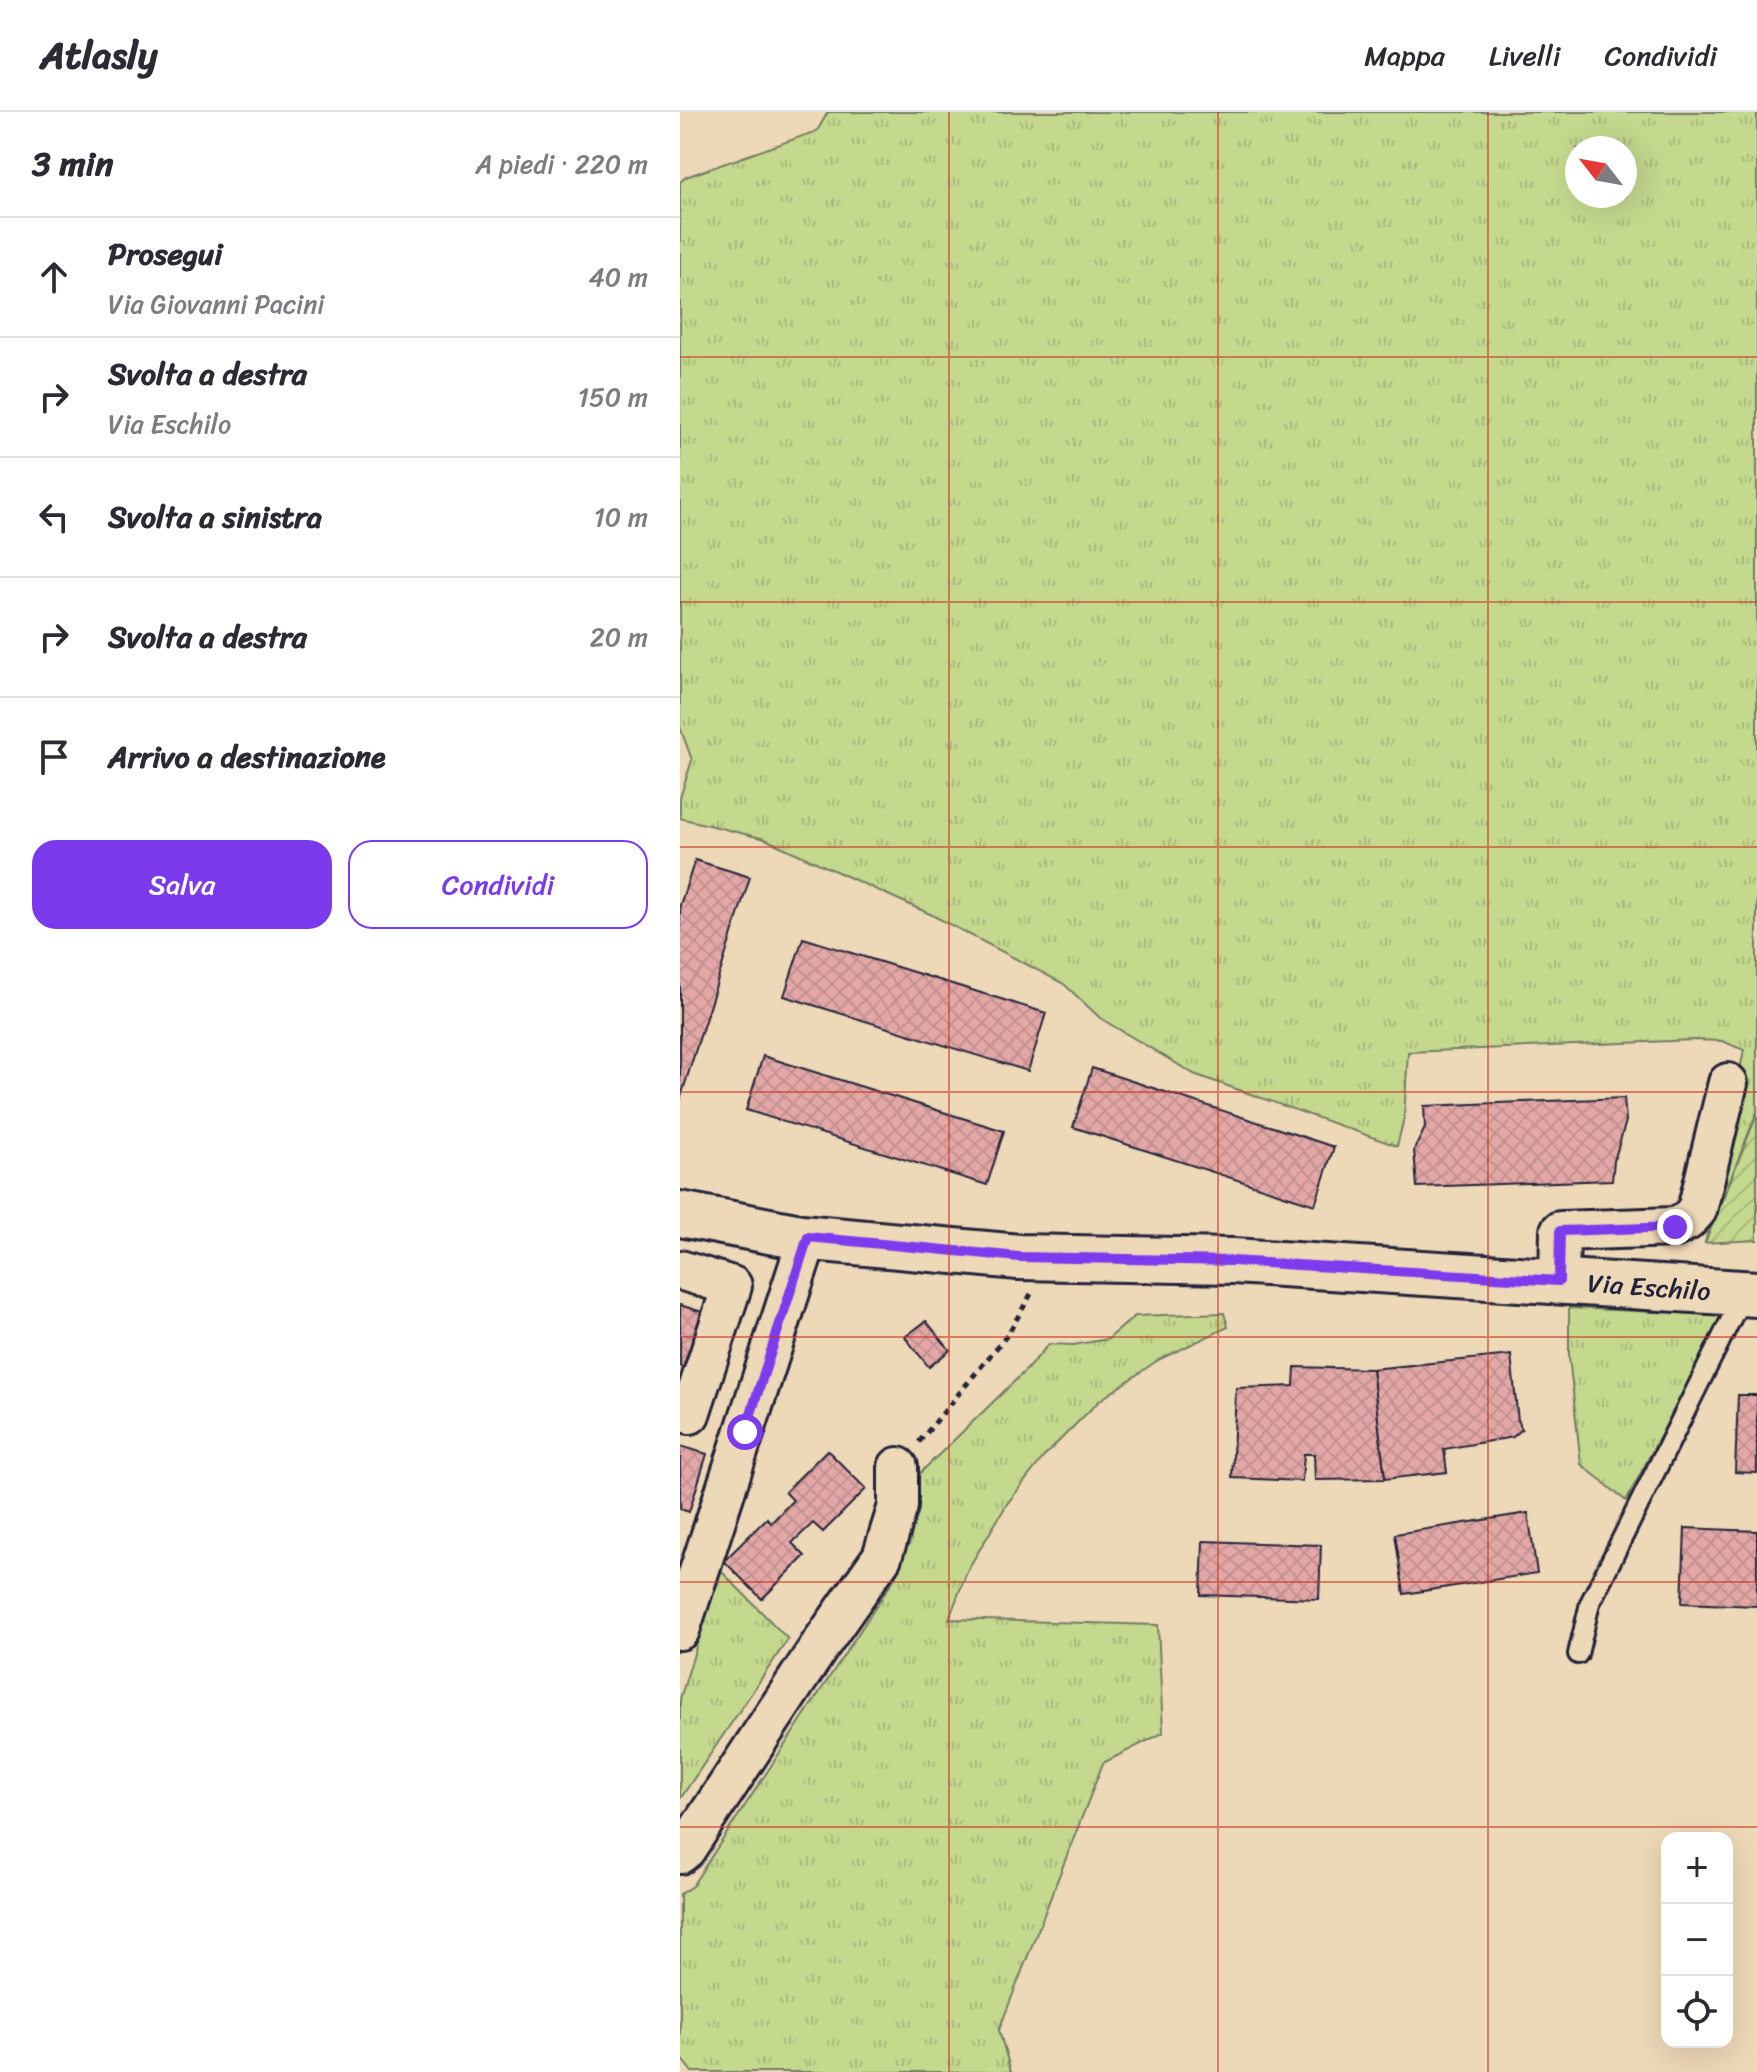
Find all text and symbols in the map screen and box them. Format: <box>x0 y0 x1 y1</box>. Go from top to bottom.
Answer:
text: Atlasly <box>40 22 158 89</box>
text: Mappa <box>1364 31 1445 80</box>
text: Livelli <box>1489 31 1560 80</box>
text: Condividi <box>1604 31 1717 80</box>
text: 3 min <box>32 134 113 194</box>
north arrow <box>1565 136 1637 208</box>
text: A piedi · 220 m <box>475 141 648 187</box>
text: Prosegui <box>108 227 222 281</box>
text: 40 m <box>589 254 648 300</box>
icon: ahead <box>32 255 76 299</box>
text: Via Giovanni Pacini <box>108 281 324 327</box>
text: Svolta a destra <box>108 347 307 401</box>
text: 150 m <box>578 374 648 420</box>
icon: right <box>32 375 76 419</box>
text: Via Eschilo <box>108 401 231 447</box>
text: Svolta a sinistra <box>108 490 322 544</box>
text: 10 m <box>594 494 648 540</box>
icon: left <box>32 495 76 539</box>
text: Svolta a destra <box>108 610 307 664</box>
text: 20 m <box>590 614 648 660</box>
icon: right <box>32 615 76 659</box>
text: Arrivo a destinazione <box>108 730 386 784</box>
icon: arrive <box>32 735 76 779</box>
button: Salva <box>32 840 332 929</box>
button: Condividi <box>348 840 648 929</box>
route end <box>1657 1209 1693 1245</box>
street label: Via Eschilo <box>1586 1260 1712 1314</box>
route start <box>727 1414 763 1450</box>
map controls <box>1661 1832 1733 2048</box>
button: + <box>1661 1832 1733 1904</box>
button: − <box>1661 1904 1733 1976</box>
button: locate <box>1661 1976 1733 2048</box>

